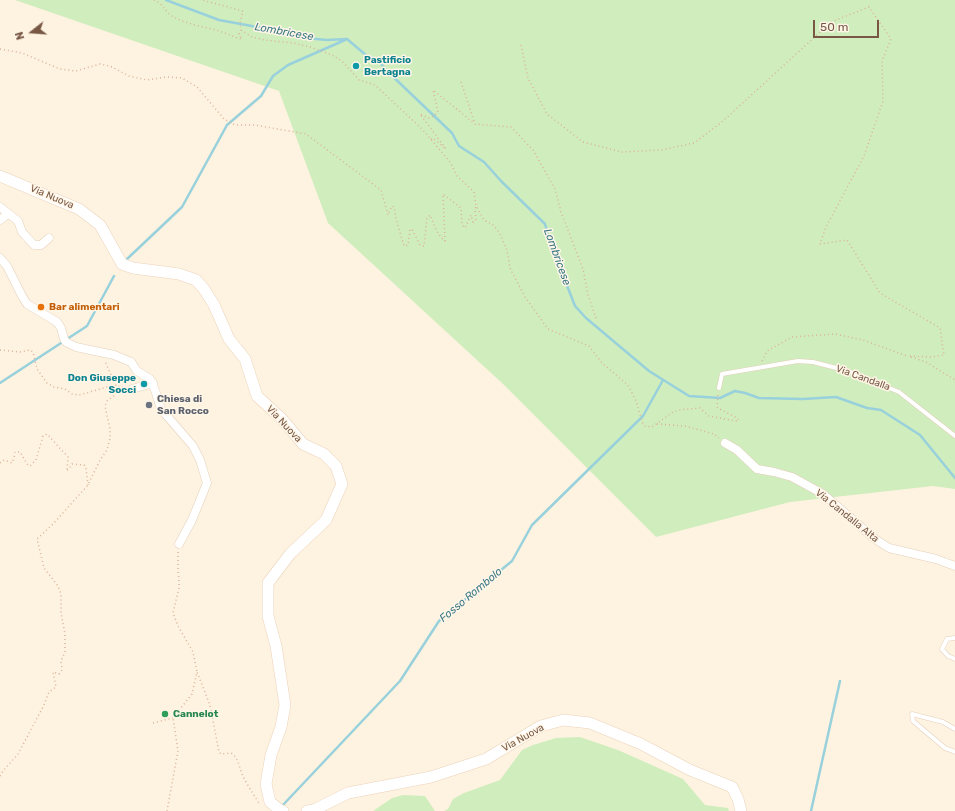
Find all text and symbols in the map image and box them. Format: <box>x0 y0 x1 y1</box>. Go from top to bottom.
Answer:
north arrow <box>12 12 52 52</box>
scale bar <box>815 12 881 38</box>
water label: Lombricese <box>254 20 314 44</box>
text: 50 m <box>820 20 848 34</box>
text: N <box>13 30 27 41</box>
place label: Pastificio Bertagna <box>364 54 411 78</box>
marker: Pastificio Bertagna <box>351 61 361 71</box>
street label: Via Nuova <box>28 182 76 212</box>
water label: Lombricese <box>541 227 573 287</box>
place label: Bar alimentari <box>49 301 120 313</box>
marker: Bar alimentari <box>36 302 46 312</box>
street label: Via Candalla <box>834 363 892 393</box>
place label: Don Giuseppe Socci <box>68 372 136 396</box>
marker: Don Giuseppe Socci <box>139 379 149 389</box>
place label: Chiesa di San Rocco <box>157 393 209 416</box>
marker: Chiesa di San Rocco <box>144 400 154 410</box>
street label: Via Nuova <box>264 403 304 445</box>
street label: Via Candalla Alta <box>813 487 881 545</box>
water label: Fosso Rombolo <box>437 565 505 625</box>
place label: Cannelot <box>173 708 218 720</box>
marker: Cannelot <box>160 709 170 719</box>
street label: Via Nuova <box>500 722 546 754</box>

